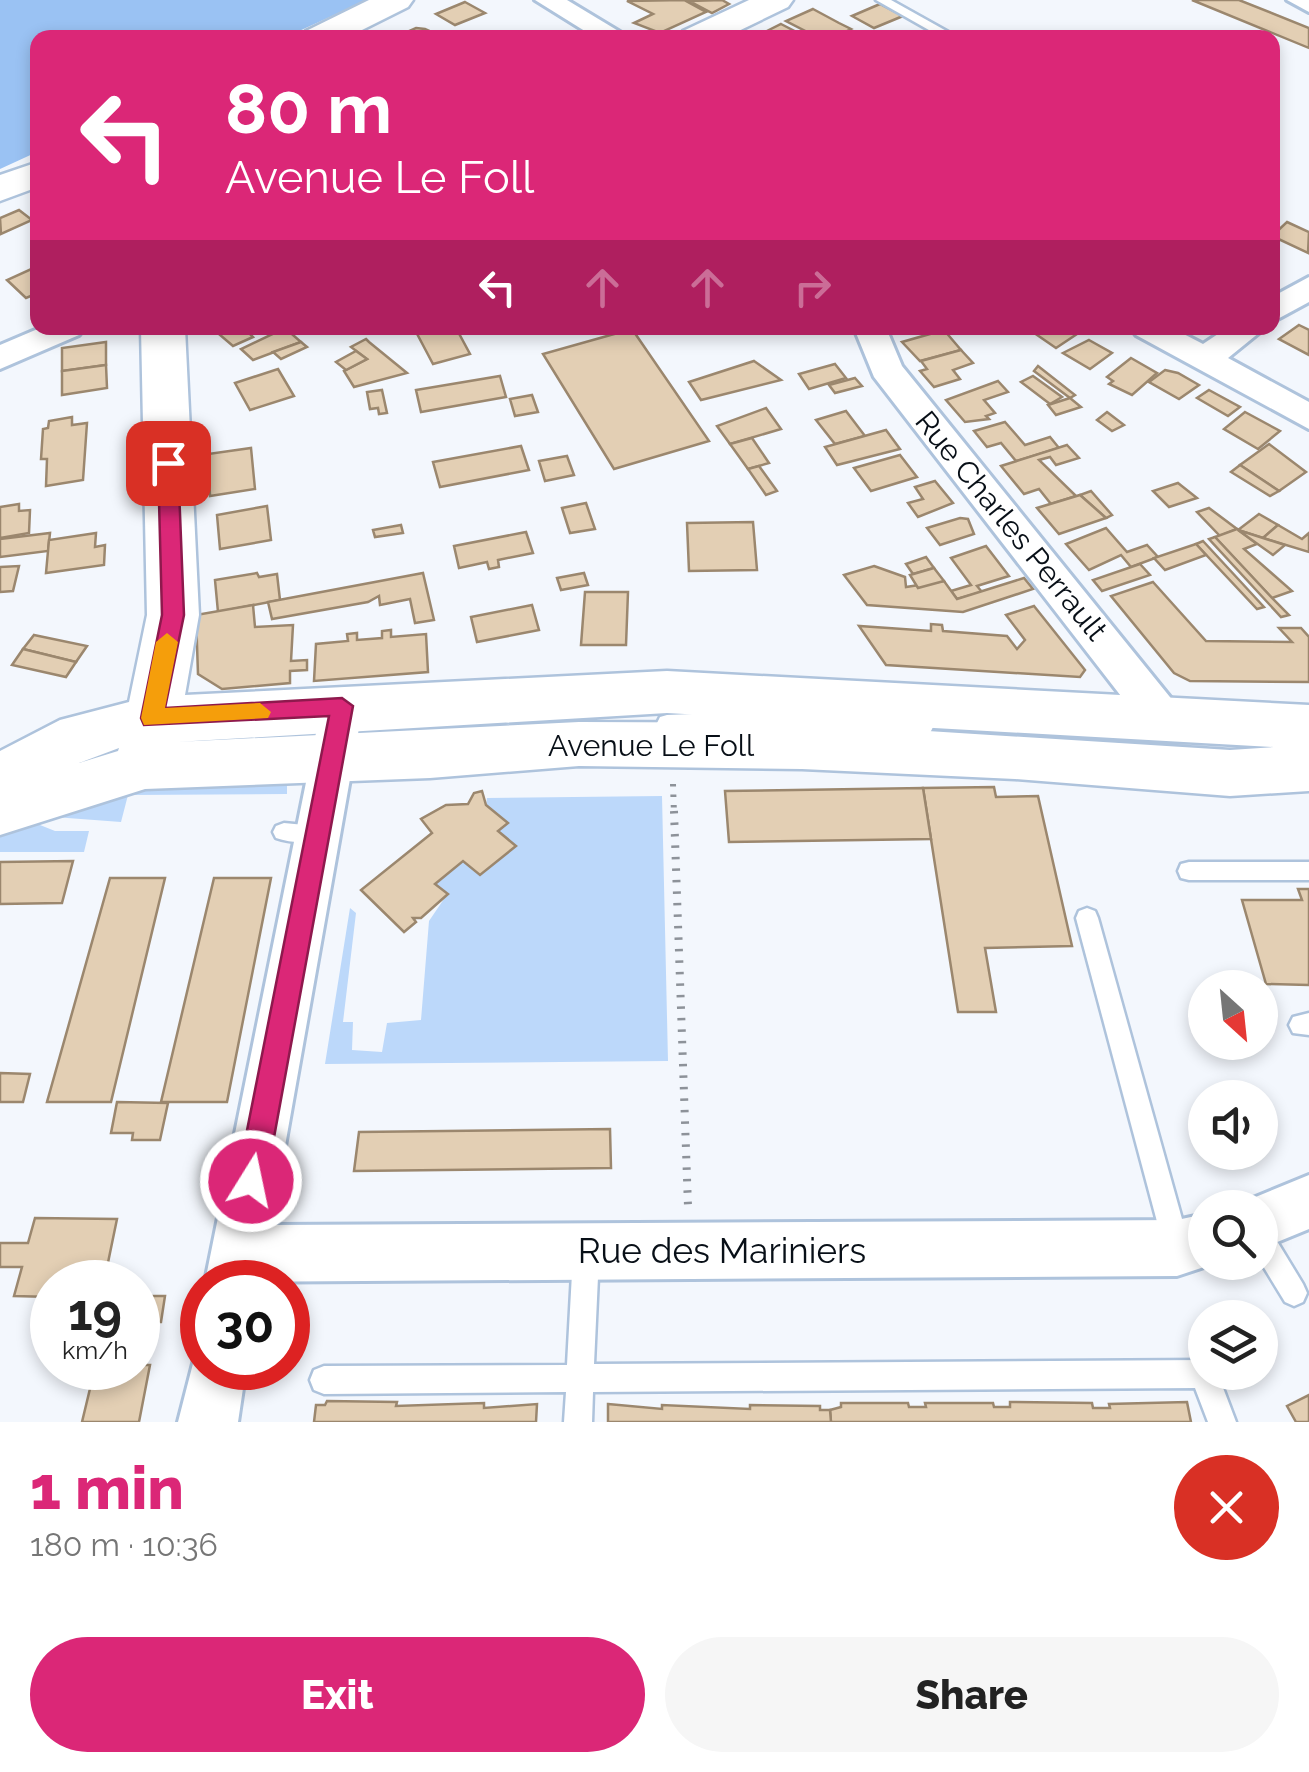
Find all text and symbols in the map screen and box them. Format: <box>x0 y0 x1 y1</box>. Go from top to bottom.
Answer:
text: 80 m <box>225 67 392 149</box>
icon: left <box>60 70 190 200</box>
text: Avenue Le Foll <box>225 151 534 204</box>
icon: left <box>470 260 525 315</box>
icon: ahead <box>575 260 630 315</box>
icon: ahead <box>680 260 735 315</box>
icon: right <box>785 260 840 315</box>
street label: Rue Charles Perrault <box>908 404 1115 647</box>
pin <box>126 421 211 506</box>
icon: arrive <box>141 436 196 491</box>
street label: Avenue Le Foll <box>548 728 755 763</box>
north arrow <box>1188 970 1278 1060</box>
map controls <box>1188 970 1278 1390</box>
button: sound <box>1188 1080 1278 1170</box>
position arrow <box>199 1129 303 1233</box>
button: search <box>1188 1190 1278 1280</box>
street label: Rue des Mariniers <box>578 1230 866 1271</box>
speed limit sign: 30 <box>180 1260 310 1390</box>
text: 19 <box>68 1283 122 1342</box>
button: layers <box>1188 1300 1278 1390</box>
text: km/h <box>62 1335 128 1365</box>
text: 1 min <box>30 1453 184 1523</box>
button: close <box>1174 1455 1279 1560</box>
text: 180 m · 10:36 <box>30 1526 218 1563</box>
button: Exit <box>30 1637 645 1752</box>
button: Share <box>665 1637 1279 1752</box>

